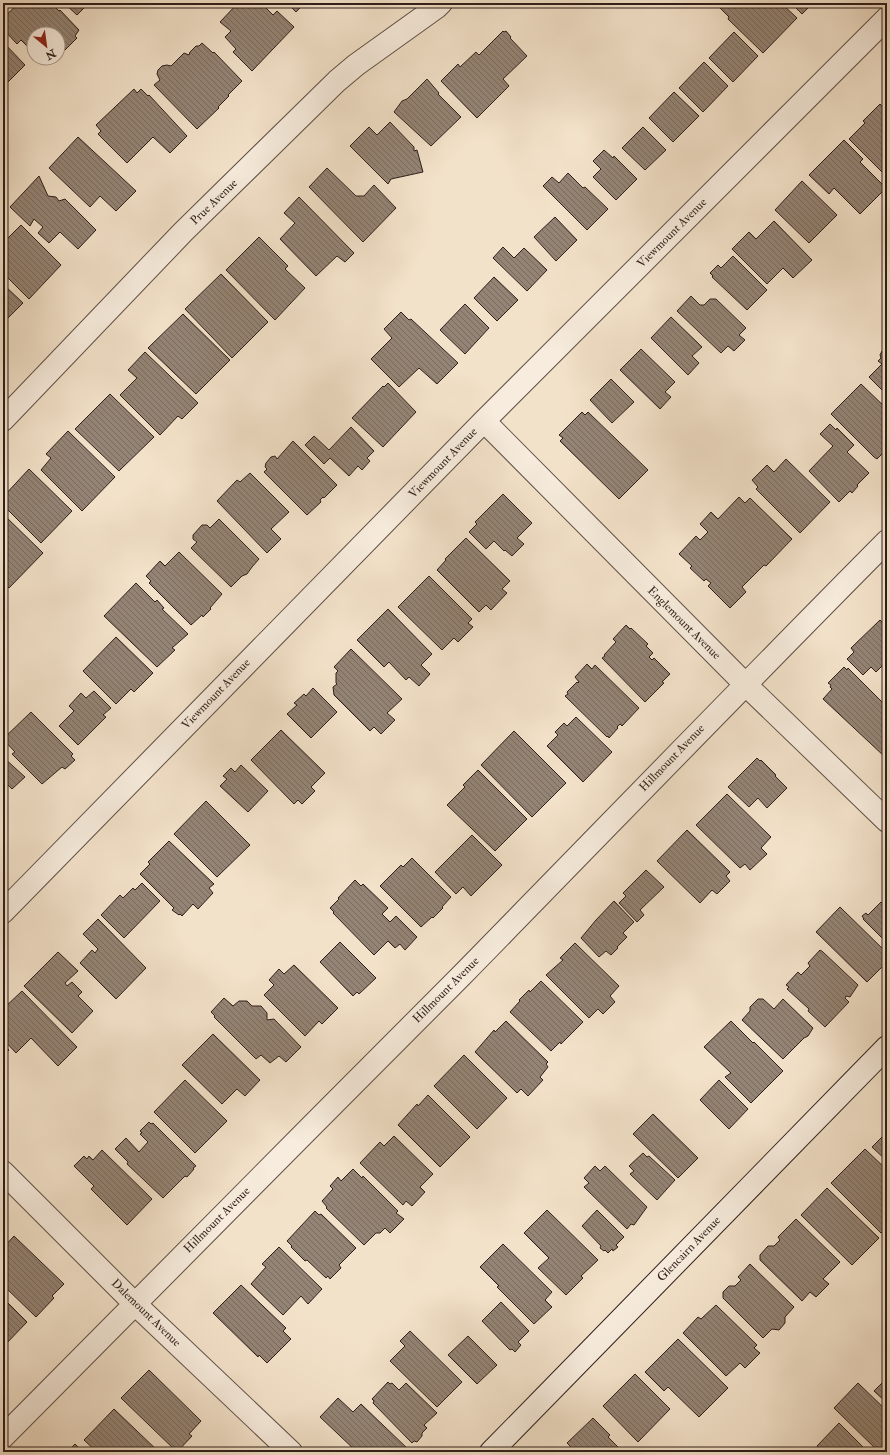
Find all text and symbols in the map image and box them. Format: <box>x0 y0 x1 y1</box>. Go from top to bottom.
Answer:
north arrow <box>26 26 66 66</box>
text: N <box>42 46 59 63</box>
street label: Prue Avenue <box>187 176 241 228</box>
street label: Viewmount Avenue <box>634 195 710 271</box>
street label: Viewmount Avenue <box>405 425 481 501</box>
street label: Englemount Avenue <box>644 583 724 663</box>
street label: Viewmount Avenue <box>178 656 254 732</box>
street label: Hillmount Avenue <box>636 721 708 795</box>
street label: Hillmount Avenue <box>410 954 482 1026</box>
street label: Hillmount Avenue <box>181 1184 253 1256</box>
street label: Glencairn Avenue <box>654 1213 724 1285</box>
street label: Dalemount Avenue <box>108 1276 184 1350</box>

